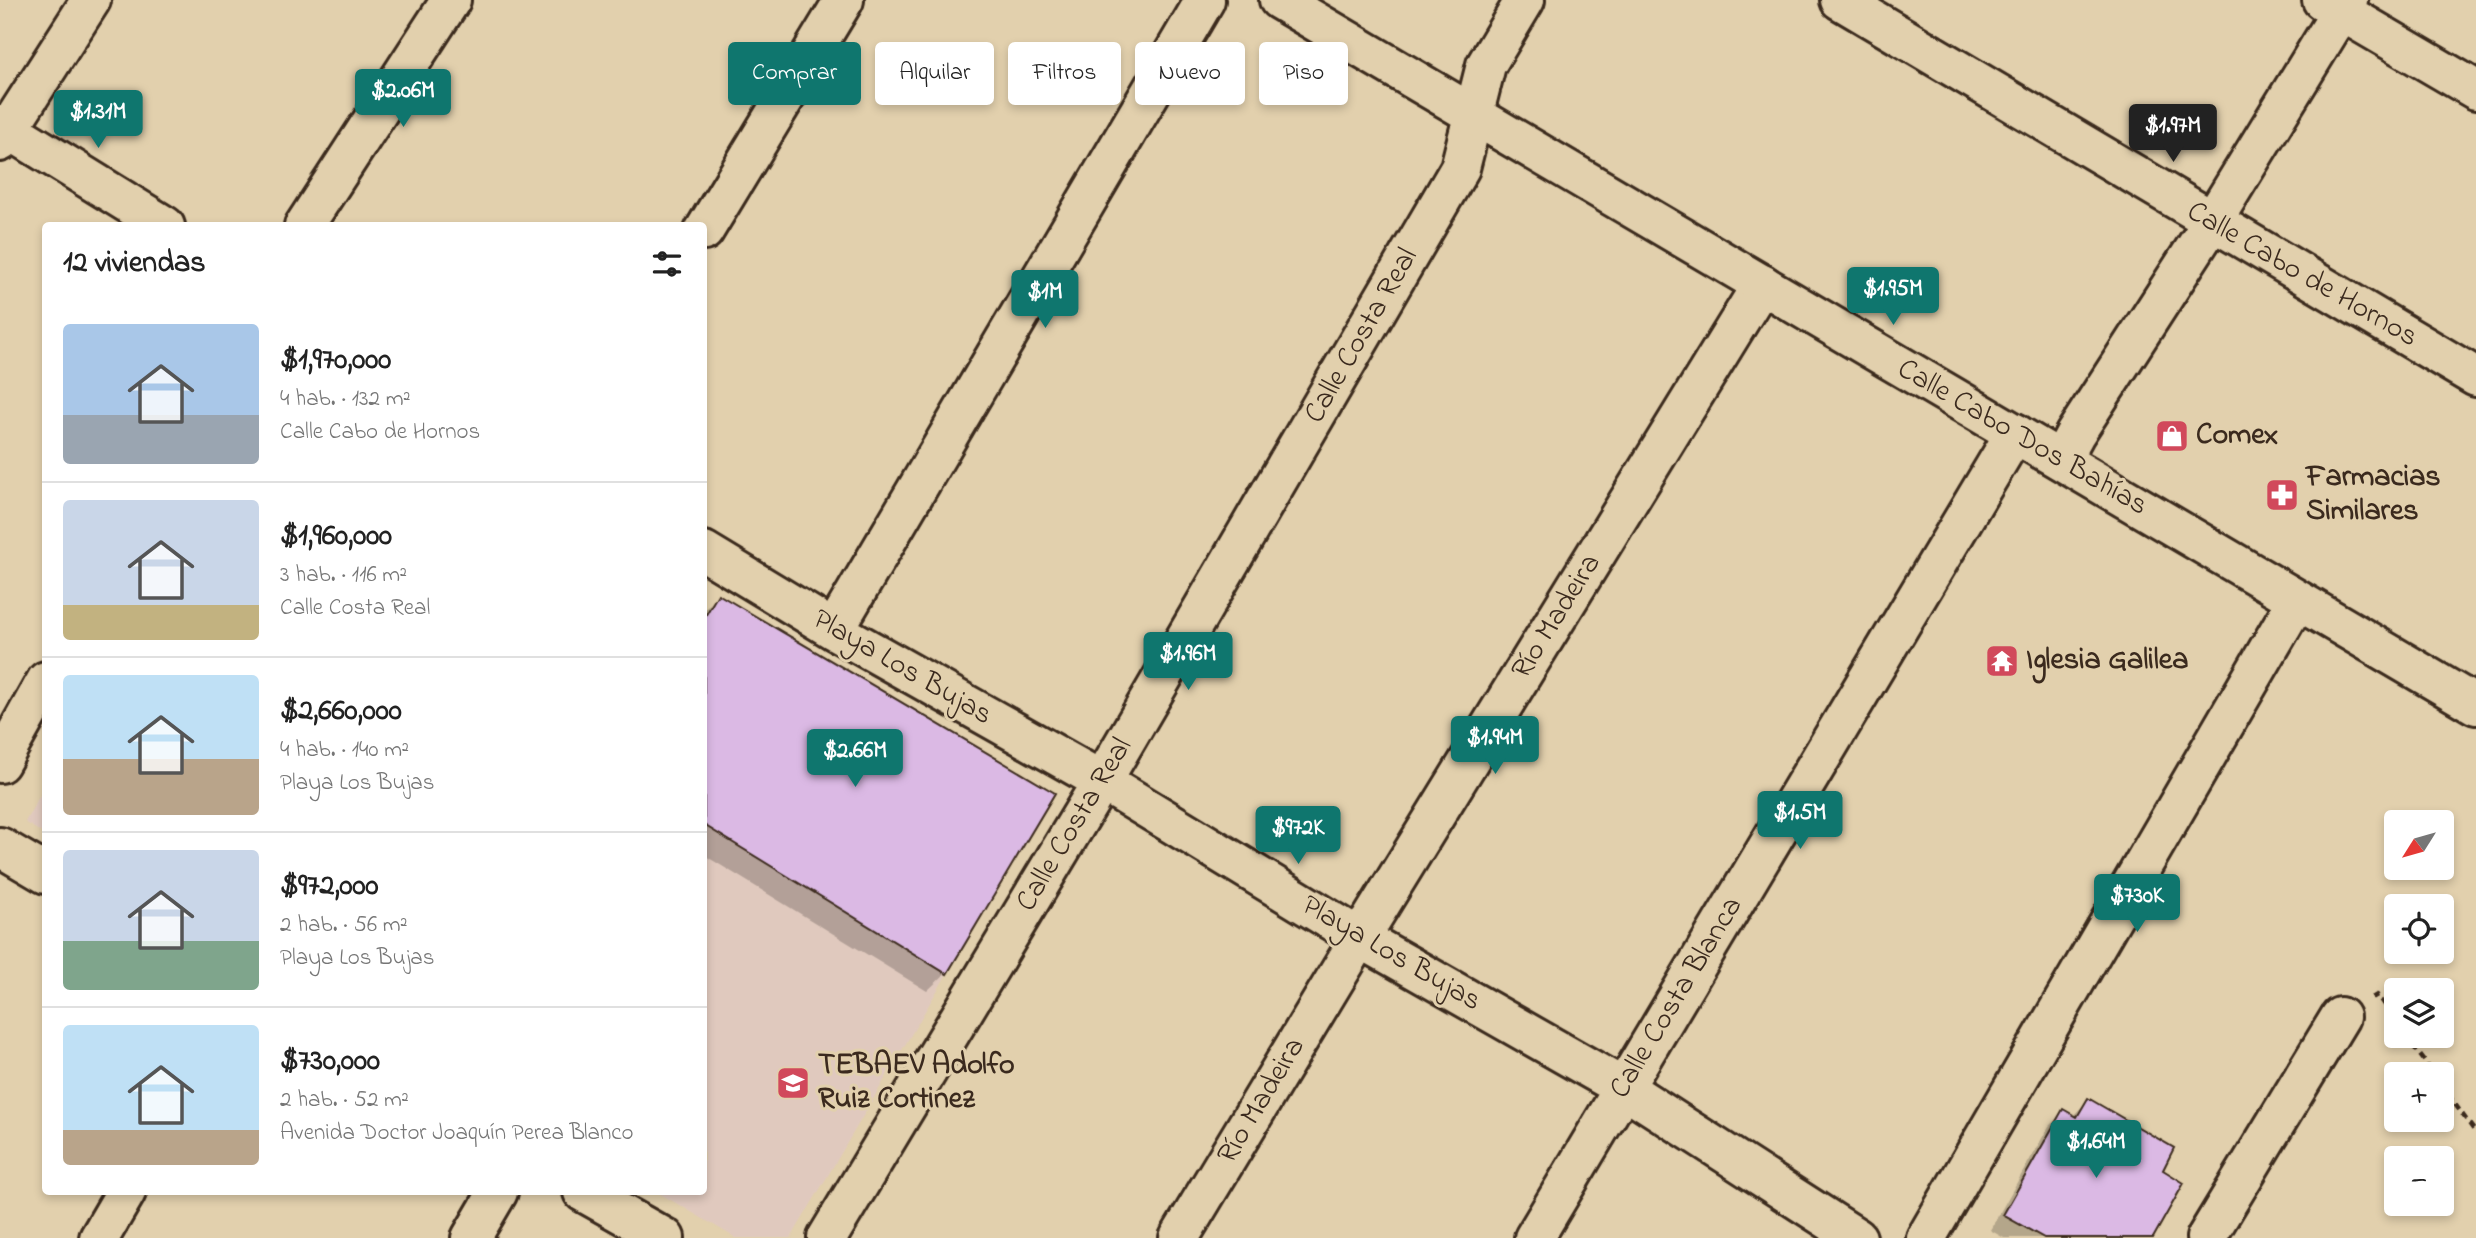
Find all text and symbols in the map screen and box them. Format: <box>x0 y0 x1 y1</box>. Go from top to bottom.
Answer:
chip: Comprar <box>728 42 861 105</box>
chip: Alquilar <box>875 42 994 105</box>
chip: Filtros <box>1008 42 1121 105</box>
chip: Nuevo <box>1135 42 1245 105</box>
chip: Piso <box>1259 42 1348 105</box>
pin: $2.06M <box>346 69 460 129</box>
text: $2.06M <box>371 75 435 108</box>
pin: $1.31M <box>41 90 155 150</box>
text: $1.31M <box>70 96 126 129</box>
pin: $1.97M <box>2116 104 2230 164</box>
text: $1.97M <box>2145 110 2201 143</box>
street label: Calle Cabo de Hornos <box>2178 191 2426 359</box>
street label: Calle Costa Real <box>1294 240 1430 432</box>
text: 12 viviendas <box>63 242 205 286</box>
icon: filters <box>648 245 686 283</box>
pin: $1.95M <box>1836 268 1950 327</box>
pin: $1M <box>1011 270 1079 330</box>
text: $1.95M <box>1863 273 1923 306</box>
text: $1M <box>1027 276 1063 309</box>
text: $1,970,000 <box>280 339 391 383</box>
street label: Calle Cabo Dos Bahías <box>1888 348 2156 528</box>
icon: home <box>119 352 203 436</box>
text: 4 hab. · 132 m² <box>280 383 410 416</box>
place label: Comex <box>2196 414 2278 458</box>
text: Calle Cabo de Hornos <box>280 416 480 449</box>
shop icon: Comex <box>2153 417 2191 455</box>
place label: Farmacias Similares <box>2304 456 2441 534</box>
pharmacy icon: Farmacias Similares <box>2263 476 2301 514</box>
text: $1,960,000 <box>280 515 392 559</box>
icon: home <box>119 528 203 612</box>
street label: Río Madeira <box>1501 546 1613 688</box>
text: 3 hab. · 116 m² <box>280 559 407 592</box>
text: Calle Costa Real <box>280 592 430 625</box>
street label: Playa Los Bujas <box>804 599 1000 737</box>
pin: $1.96M <box>1131 632 1245 692</box>
text: $1.96M <box>1160 638 1216 671</box>
place label: Iglesia Galilea <box>2026 639 2188 684</box>
temple icon: Iglesia Galilea <box>1983 642 2021 680</box>
text: $2,660,000 <box>280 690 402 734</box>
icon: home <box>119 703 203 787</box>
pin: $1.94M <box>1438 716 1552 776</box>
text: $1.94M <box>1467 722 1523 755</box>
pin: $2.66M <box>798 730 912 789</box>
street label: Calle Costa Real <box>1006 730 1144 920</box>
text: 4 hab. · 140 m² <box>280 734 409 767</box>
text: $2.66M <box>823 735 887 768</box>
text: Playa Los Bujas <box>280 767 434 800</box>
pin: $1.5M <box>1751 792 1849 851</box>
text: $1.5M <box>1773 797 1827 830</box>
pin: $972K <box>1249 806 1347 866</box>
north arrow <box>2384 810 2454 880</box>
map controls <box>2384 810 2454 1216</box>
text: $972K <box>1272 812 1324 845</box>
text: $972,000 <box>280 865 379 909</box>
pin: $730K <box>2088 874 2186 934</box>
icon: home <box>119 878 203 962</box>
text: $730K <box>2110 880 2164 913</box>
street label: Playa Los Bujas <box>1293 885 1489 1023</box>
street label: Calle Costa Blanca <box>1599 889 1755 1107</box>
button: locate <box>2384 894 2454 964</box>
text: 2 hab. · 56 m² <box>280 909 407 942</box>
text: Playa Los Bujas <box>280 942 434 975</box>
button: layers <box>2384 978 2454 1048</box>
street label: Río Madeira <box>1207 1029 1317 1173</box>
text: $730,000 <box>280 1040 380 1084</box>
place label: TEBAEV Adolfo Ruiz Cortinez <box>818 1044 1015 1122</box>
icon: home <box>119 1053 203 1137</box>
button: + <box>2384 1062 2454 1132</box>
school or university icon: TEBAEV Adolfo Ruiz Cortinez <box>774 1064 812 1102</box>
text: 2 hab. · 52 m² <box>280 1084 409 1117</box>
text: Avenida Doctor Joaquín Perea Blanco <box>280 1117 633 1150</box>
pin: $1.64M <box>2039 1120 2153 1180</box>
text: $1.64M <box>2066 1126 2126 1159</box>
button: − <box>2384 1146 2454 1216</box>

